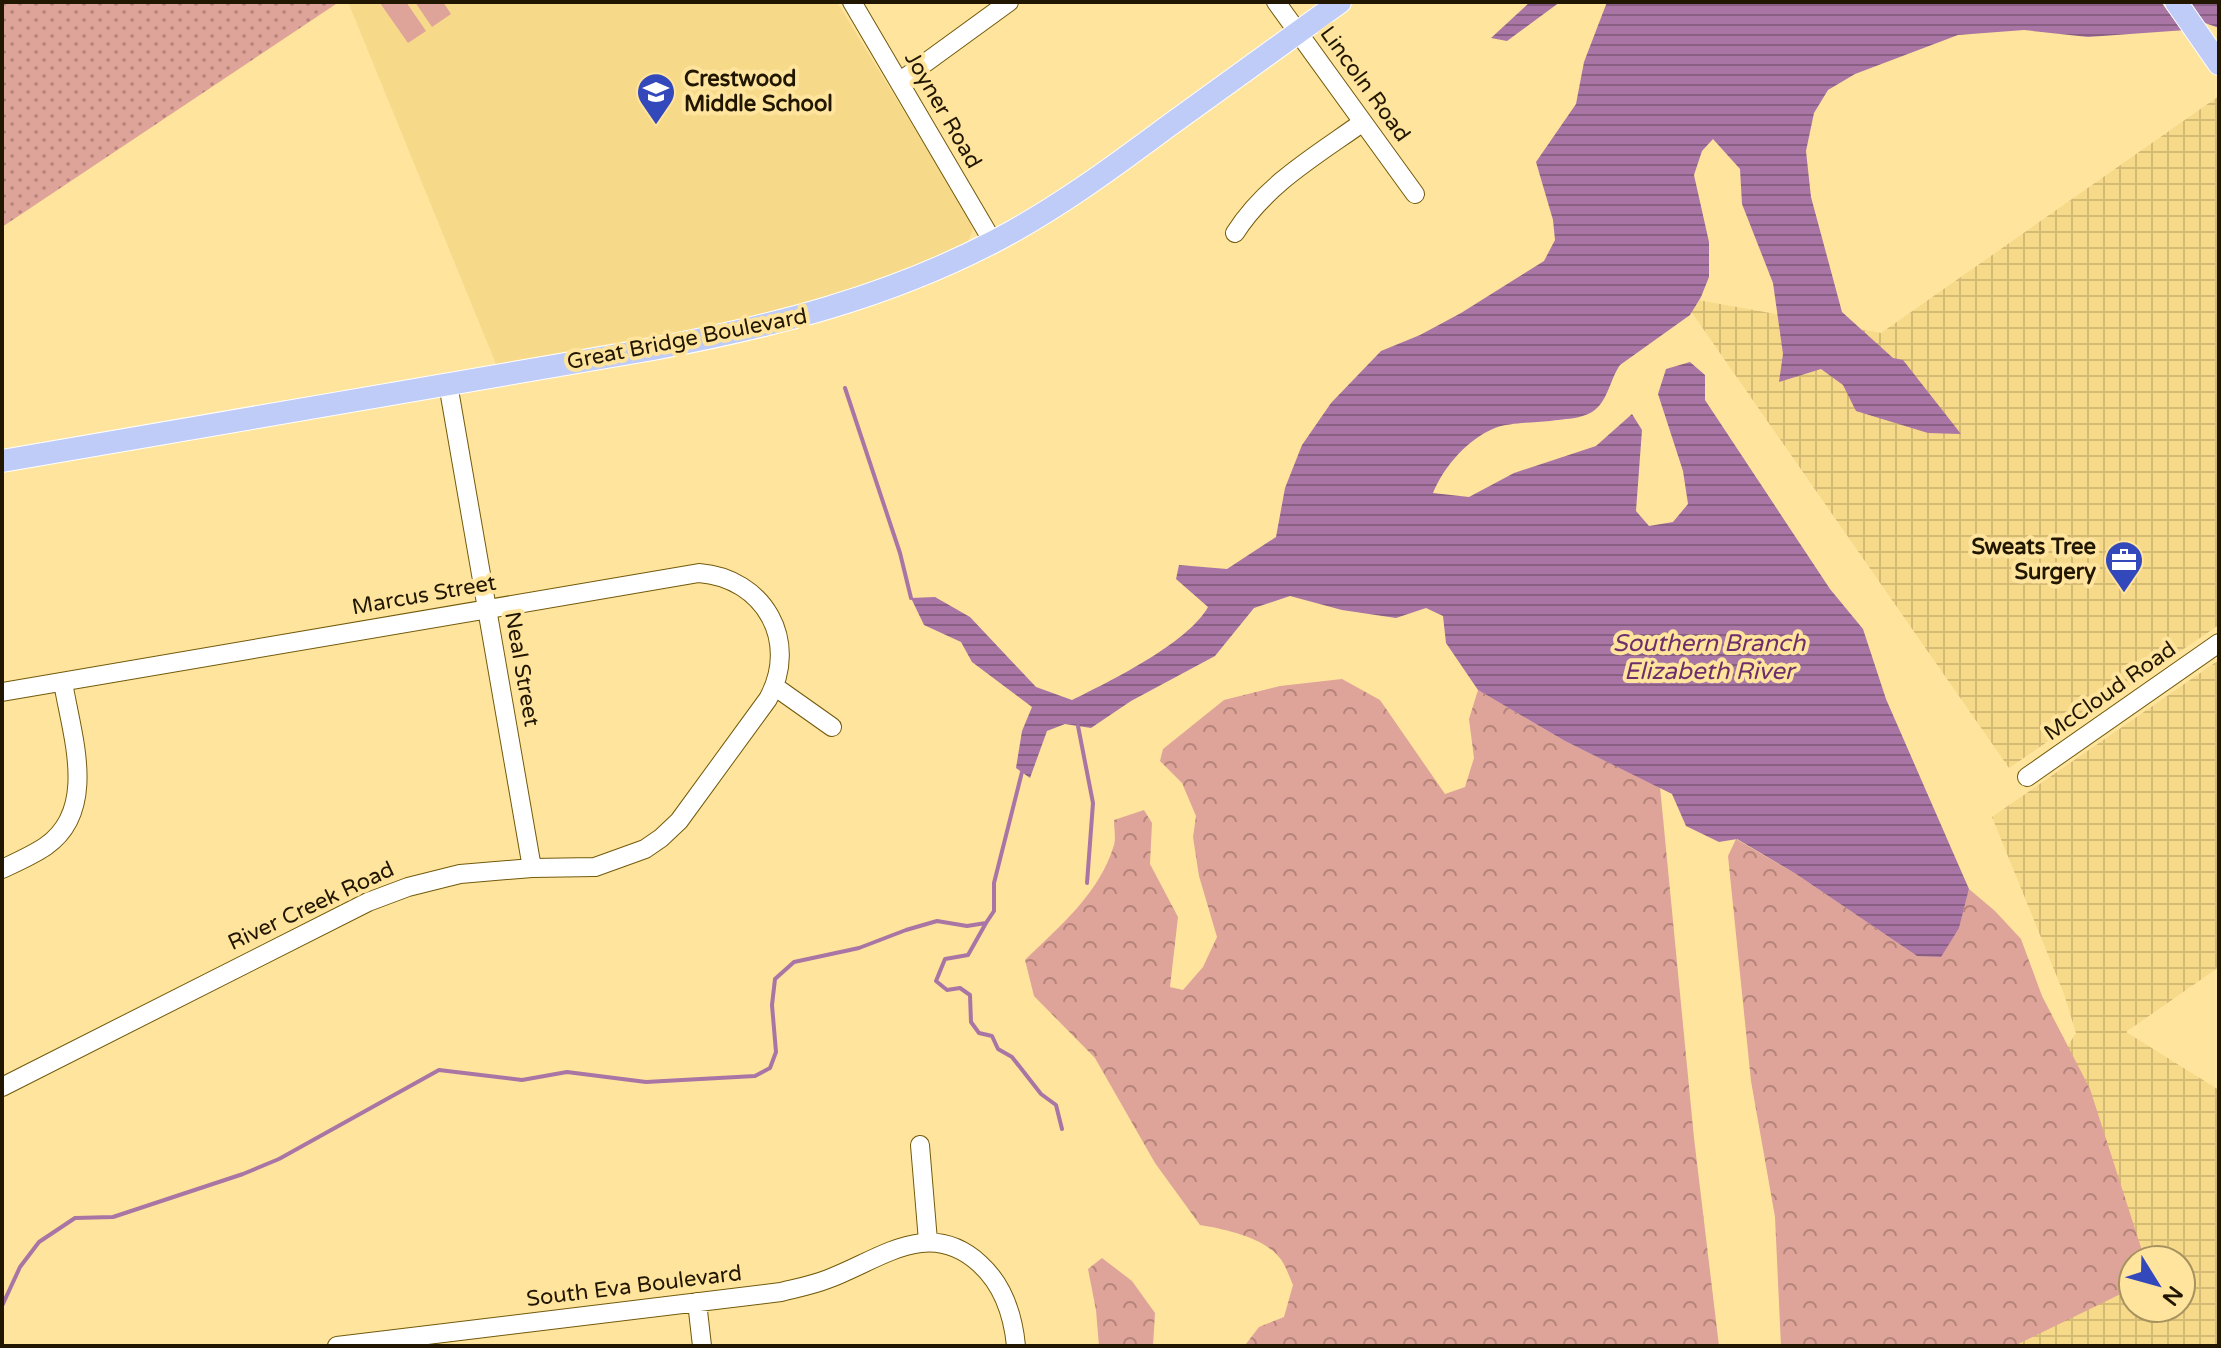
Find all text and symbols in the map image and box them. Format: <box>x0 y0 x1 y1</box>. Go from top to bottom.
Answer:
street label: Lincoln Road <box>1314 21 1416 147</box>
street label: Joyner Road <box>899 47 987 173</box>
place label: Crestwood Middle School <box>684 66 833 117</box>
school or university icon: Crestwood Middle School <box>635 71 677 126</box>
street label: Great Bridge Boulevard <box>565 303 809 375</box>
place label: Sweats Tree Surgery <box>1972 534 2096 585</box>
office icon: Sweats Tree Surgery <box>2103 539 2145 594</box>
street label: Marcus Street <box>350 570 498 620</box>
street label: Neal Street <box>499 610 545 728</box>
water label: Southern Branch Elizabeth River <box>1613 629 1807 686</box>
street label: McCloud Road <box>2039 636 2181 746</box>
street label: River Creek Road <box>224 856 398 956</box>
north arrow <box>2117 1244 2197 1324</box>
street label: South Eva Boulevard <box>525 1260 743 1312</box>
text: N <box>2156 1281 2188 1310</box>

